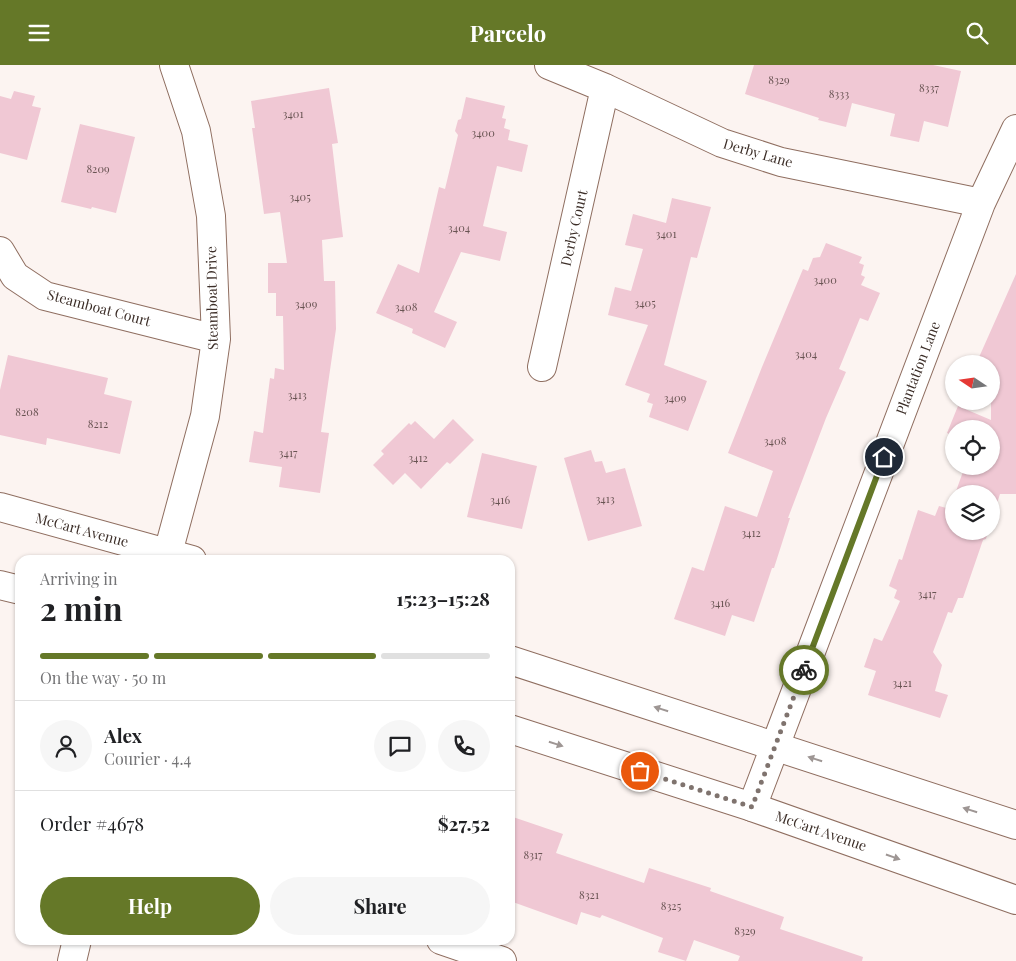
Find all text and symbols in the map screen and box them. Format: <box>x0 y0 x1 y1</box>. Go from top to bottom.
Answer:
text: Parcelo <box>470 18 546 48</box>
icon: menu <box>25 19 53 47</box>
icon: search <box>963 19 991 47</box>
house number: 8329 <box>768 72 790 87</box>
house number: 8337 <box>919 80 940 95</box>
house number: 8333 <box>829 86 849 101</box>
house number: 3401 <box>282 106 304 121</box>
house number: 3400 <box>471 125 495 140</box>
street label: Derby Lane <box>721 133 795 172</box>
house number: 8209 <box>86 161 110 176</box>
street label: Derby Court <box>556 187 592 268</box>
house number: 3405 <box>289 189 311 204</box>
house number: 3404 <box>448 220 471 235</box>
house number: 3401 <box>655 226 677 241</box>
street label: Steamboat Drive <box>201 246 222 350</box>
house number: 3400 <box>813 272 837 287</box>
street label: Steamboat Court <box>45 285 154 331</box>
house number: 3405 <box>634 295 656 310</box>
house number: 3409 <box>295 296 318 311</box>
house number: 3408 <box>395 299 418 314</box>
street label: Plantation Lane <box>891 318 944 417</box>
house number: 3404 <box>795 346 818 361</box>
north arrow <box>945 355 1000 410</box>
map controls <box>945 355 1000 540</box>
house number: 3413 <box>287 387 307 402</box>
house number: 3409 <box>664 390 687 405</box>
house number: 8208 <box>15 404 39 419</box>
house number: 8212 <box>88 416 108 431</box>
button: locate <box>945 420 1000 475</box>
house number: 3408 <box>764 433 787 448</box>
pin <box>863 436 905 478</box>
icon: home <box>870 443 898 471</box>
house number: 3417 <box>279 445 298 460</box>
house number: 3412 <box>408 450 428 465</box>
button: layers <box>945 485 1000 540</box>
house number: 3413 <box>595 491 615 506</box>
house number: 3416 <box>490 492 510 507</box>
street label: McCart Avenue <box>34 508 131 551</box>
house number: 3412 <box>741 525 761 540</box>
text: Arriving in <box>40 568 118 589</box>
text: 15:23–15:28 <box>396 585 490 611</box>
text: 2 min <box>40 586 123 629</box>
house number: 3417 <box>918 586 937 601</box>
house number: 3416 <box>710 595 730 610</box>
courier <box>779 645 829 695</box>
icon: bike <box>790 656 818 684</box>
text: On the way · 50 m <box>40 667 166 688</box>
house number: 3421 <box>892 675 912 690</box>
one-way arrow <box>653 705 668 712</box>
button: person <box>40 720 92 772</box>
button: chat <box>374 720 426 772</box>
button: phone <box>438 720 490 772</box>
text: Alex <box>104 722 142 748</box>
one-way arrow <box>549 741 564 749</box>
text: Courier · 4.4 <box>104 748 191 769</box>
pin <box>619 750 661 792</box>
one-way arrow <box>808 755 823 763</box>
icon: bag <box>626 757 654 785</box>
one-way arrow <box>962 805 977 813</box>
street label: McCart Avenue <box>773 806 869 855</box>
text: Order #4678 <box>40 810 144 836</box>
text: $27.52 <box>438 810 490 836</box>
house number: 8317 <box>523 847 543 862</box>
one-way arrow <box>886 853 901 861</box>
button: Help <box>40 877 260 935</box>
button: Share <box>270 877 490 935</box>
house number: 8321 <box>579 887 599 902</box>
house number: 8325 <box>661 898 682 913</box>
house number: 8329 <box>734 923 756 938</box>

